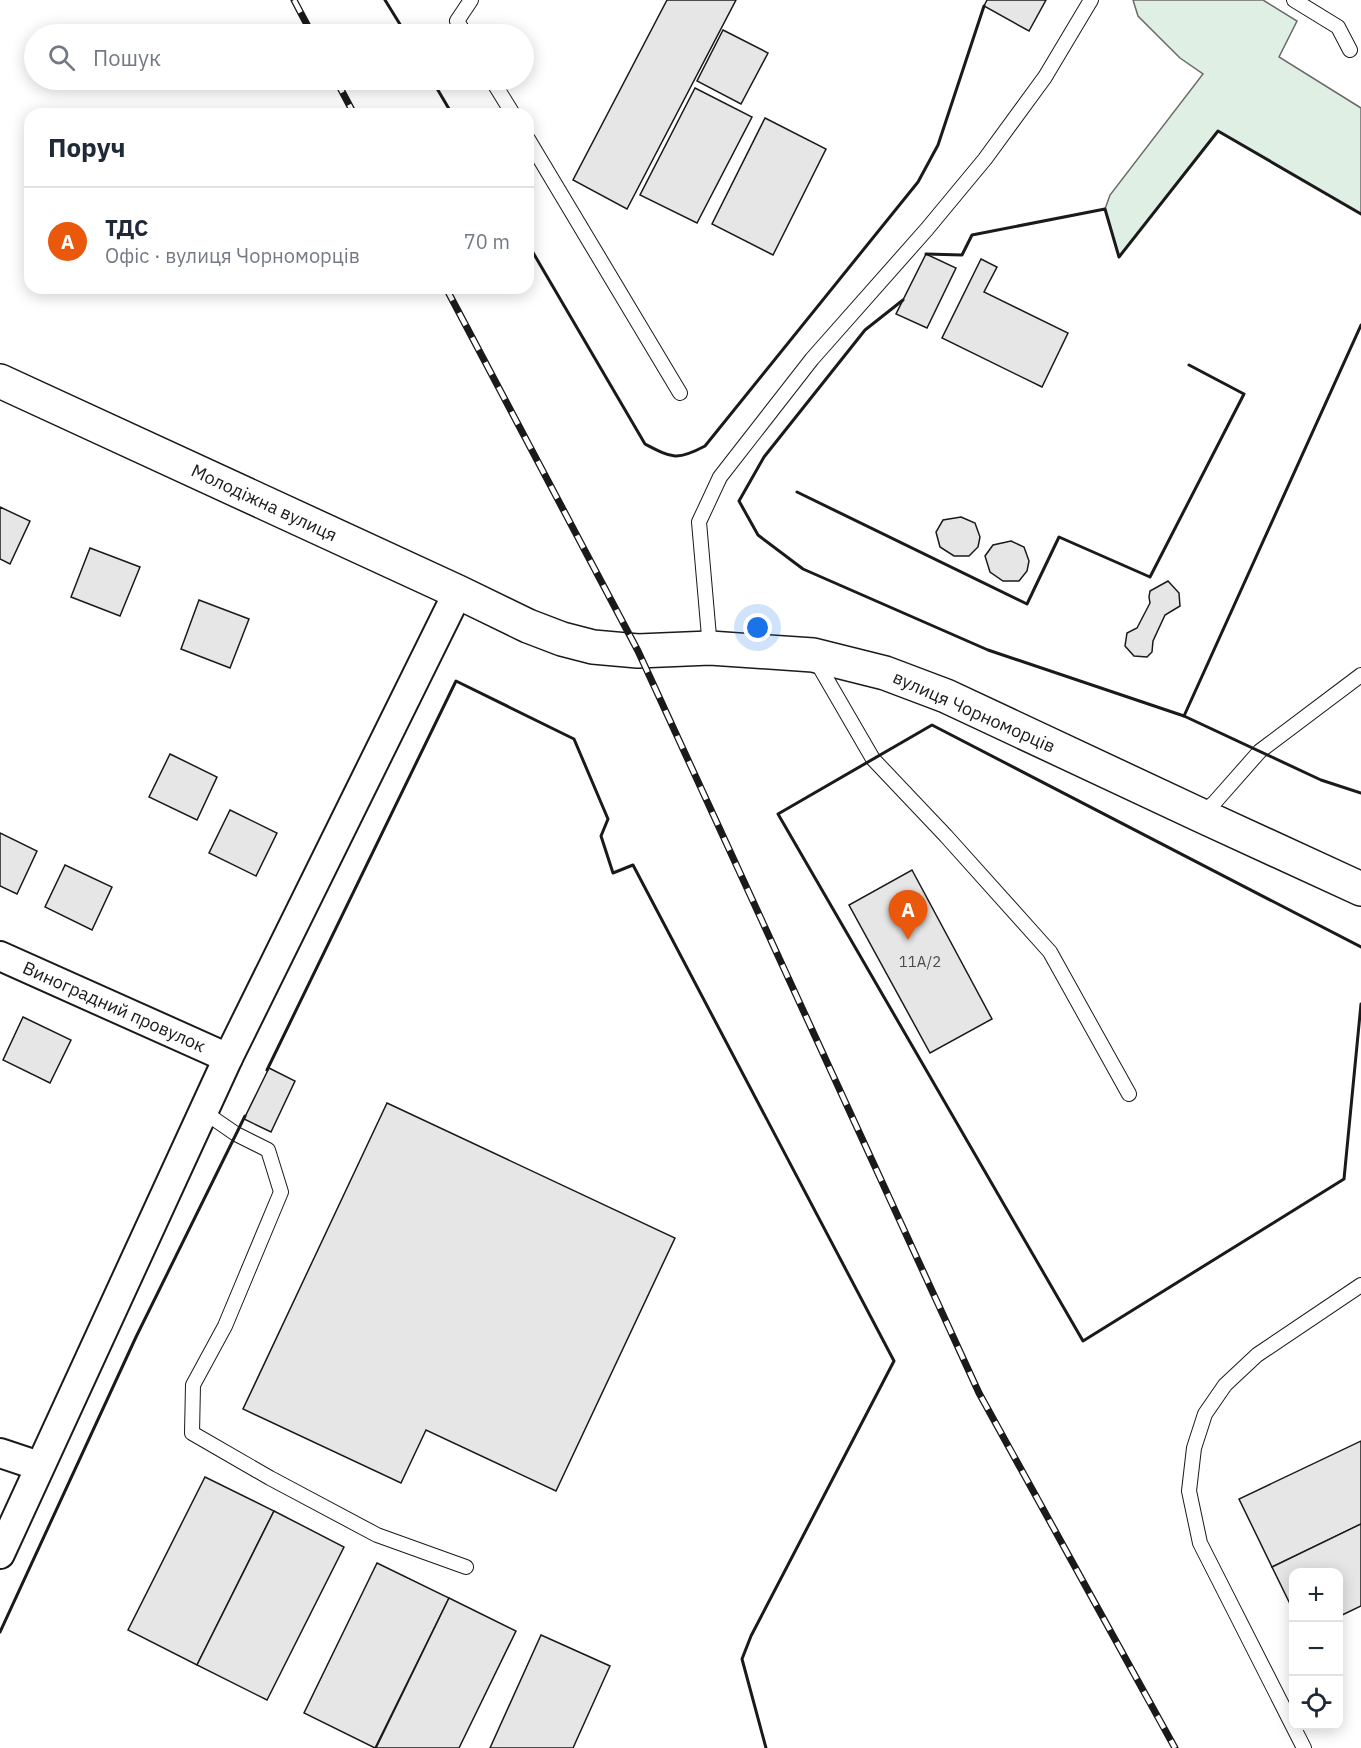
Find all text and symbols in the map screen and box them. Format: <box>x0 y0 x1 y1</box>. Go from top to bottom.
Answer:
search box <box>24 24 534 90</box>
icon: search <box>45 41 78 74</box>
text: Пошук <box>93 43 161 72</box>
text: Поруч <box>48 130 126 164</box>
text: ТДС <box>105 213 148 242</box>
text: A <box>61 228 74 255</box>
text: 70 m <box>464 228 510 255</box>
text: Офіс · вулиця Чорноморців <box>105 242 360 269</box>
street label: Молодіжна вулиця <box>188 459 341 546</box>
your location <box>743 613 772 642</box>
street label: вулиця Чорноморців <box>889 665 1059 758</box>
pin: A <box>888 890 928 940</box>
house number: 11А/2 <box>899 952 941 971</box>
street label: Виноградний провулок <box>19 956 209 1057</box>
map controls <box>1289 1568 1343 1730</box>
button: + <box>1289 1568 1343 1622</box>
button: − <box>1289 1622 1343 1676</box>
button: locate <box>1289 1676 1343 1730</box>

